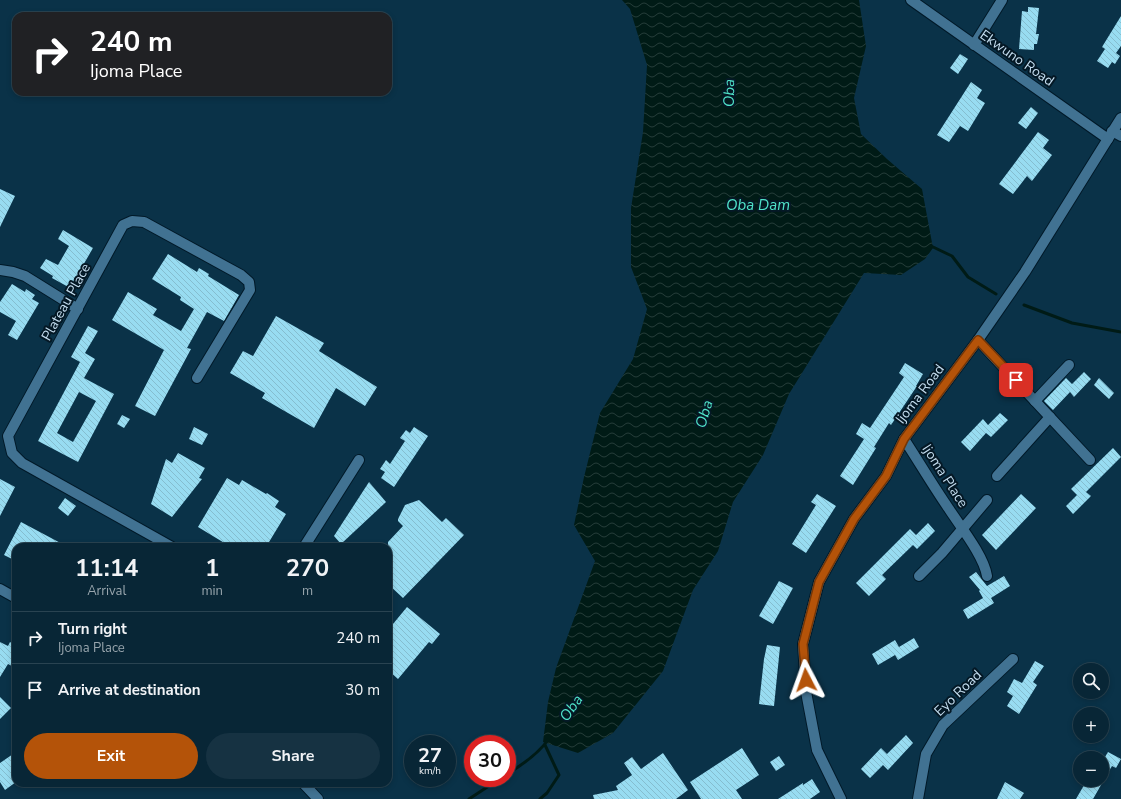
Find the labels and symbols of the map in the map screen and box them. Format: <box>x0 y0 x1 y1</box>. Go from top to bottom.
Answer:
street label: Ekwuno Road <box>976 25 1058 91</box>
water label: Oba <box>719 79 739 107</box>
water label: Oba Dam <box>726 195 790 215</box>
street label: Plateau Place <box>37 260 95 344</box>
street label: Ijoma Road <box>891 360 949 428</box>
pin <box>999 363 1033 397</box>
water label: Oba <box>690 398 718 430</box>
street label: Ijoma Place <box>917 441 973 511</box>
position arrow <box>785 659 827 701</box>
street label: Eyo Road <box>930 666 986 720</box>
water label: Oba <box>555 691 587 725</box>
speed limit sign: 30 <box>464 735 516 787</box>

